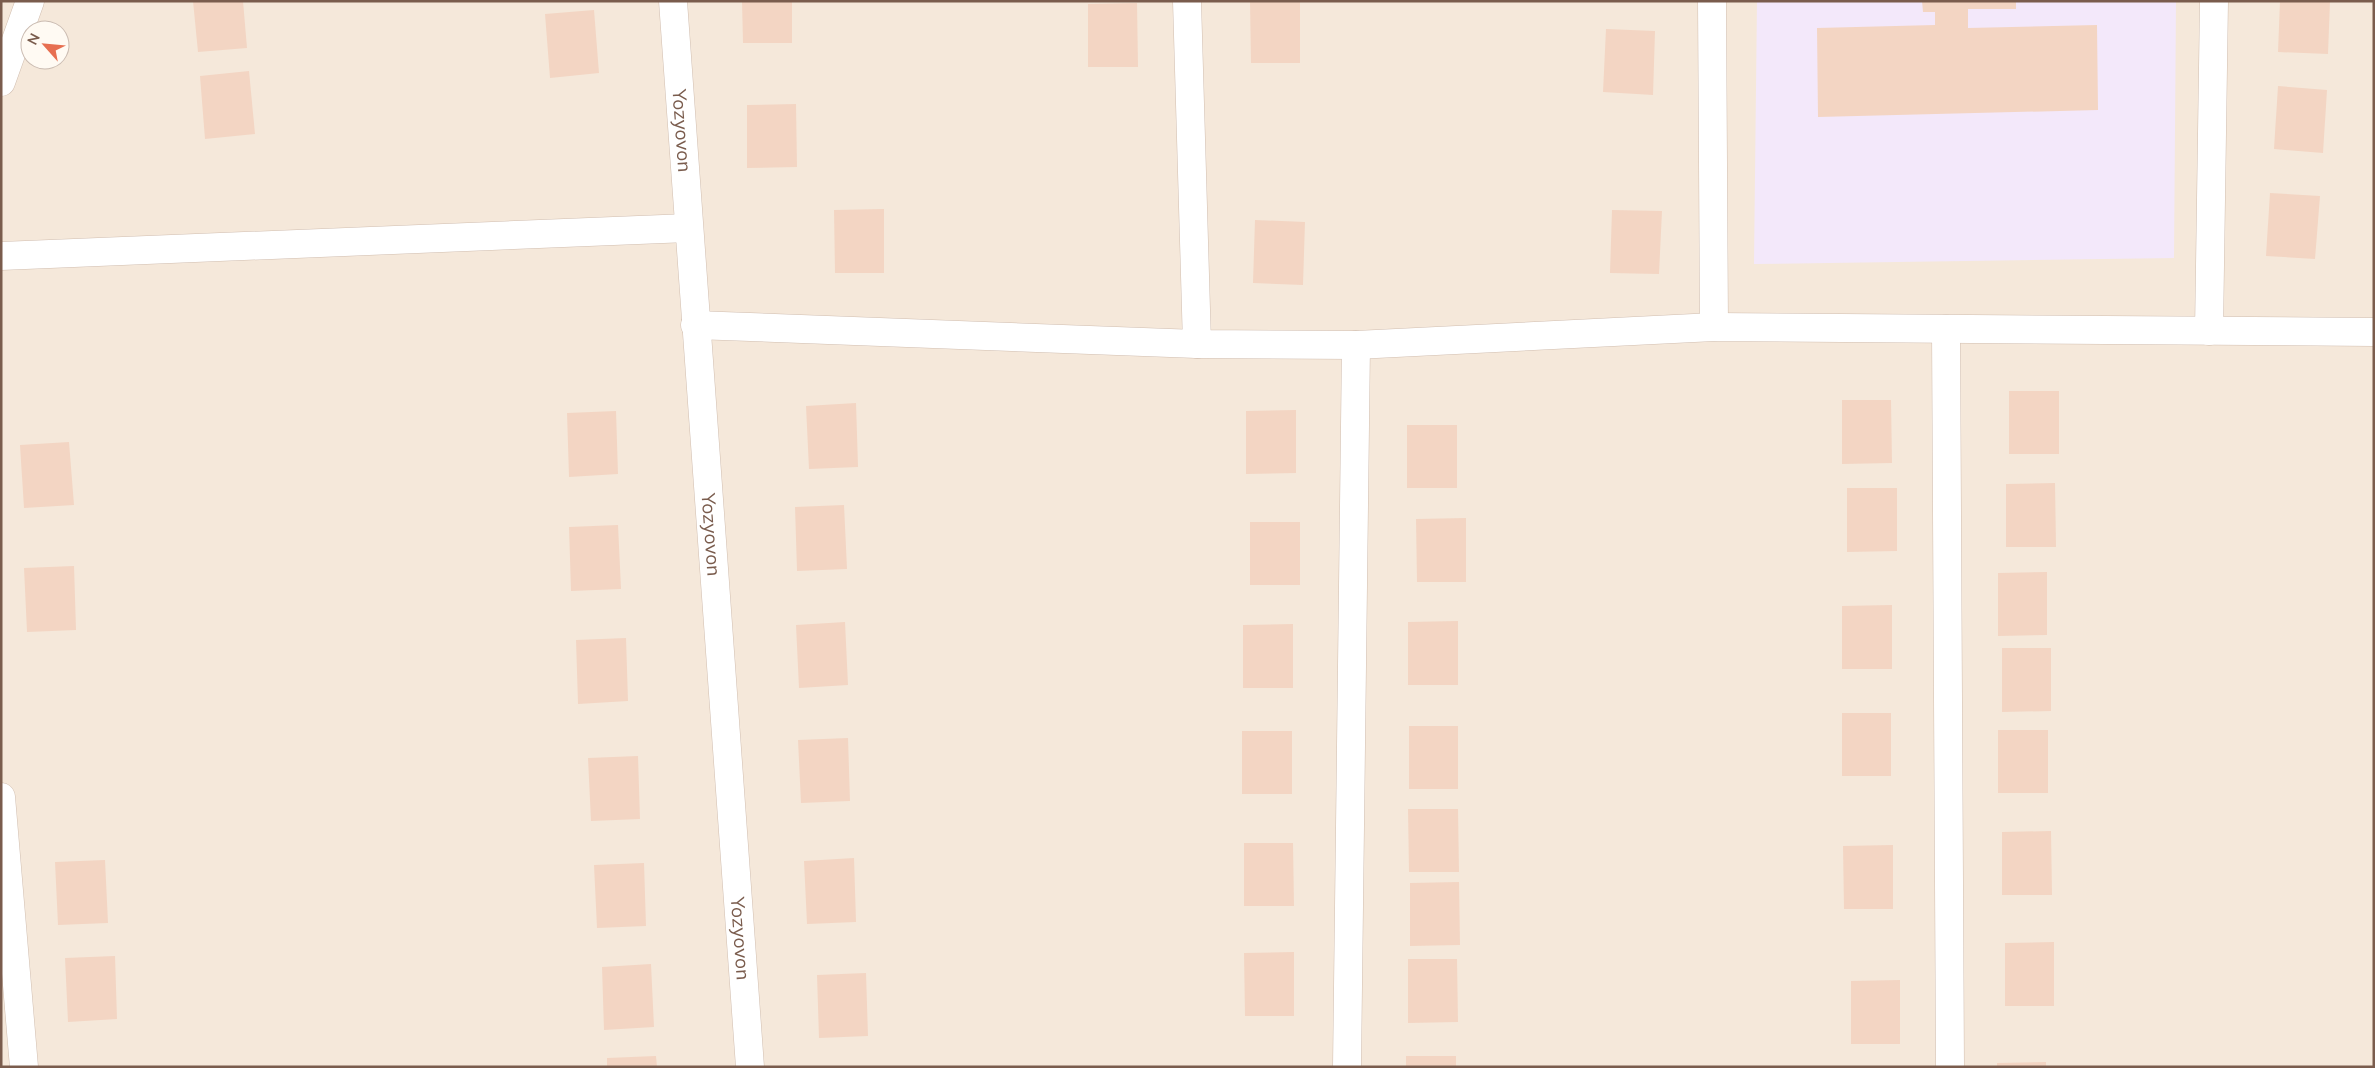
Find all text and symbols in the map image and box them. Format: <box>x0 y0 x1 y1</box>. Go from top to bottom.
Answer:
north arrow <box>20 20 70 70</box>
text: N <box>23 30 44 48</box>
street label: Yozyovon <box>667 87 697 173</box>
street label: Yozyovon <box>697 491 727 577</box>
street label: Yozyovon <box>726 895 756 981</box>

